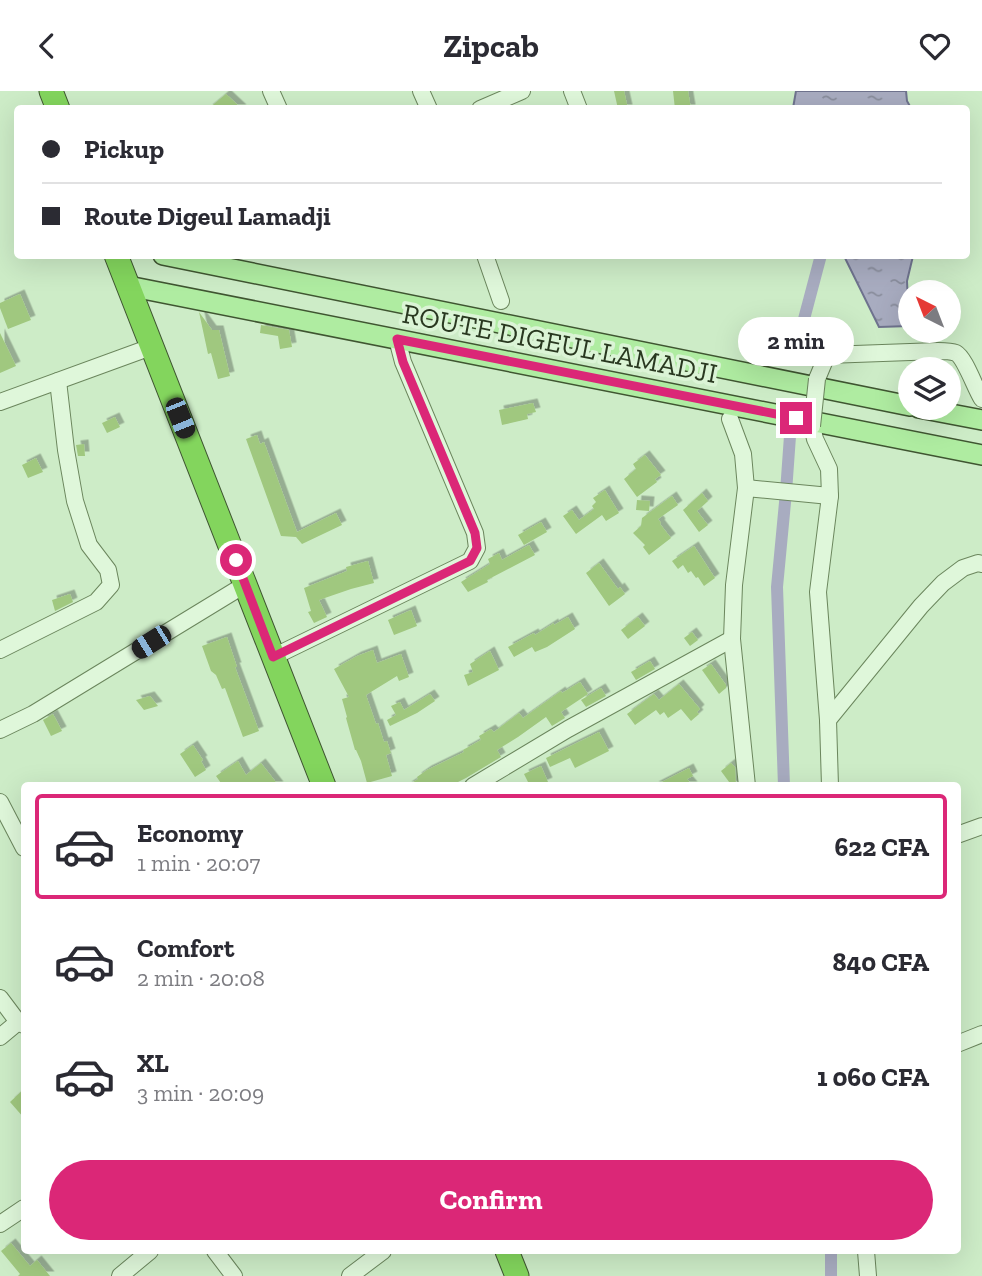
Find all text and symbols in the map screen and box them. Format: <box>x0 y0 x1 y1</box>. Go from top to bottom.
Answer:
icon: back <box>28 27 66 65</box>
text: Zipcab <box>443 27 539 65</box>
icon: heart <box>916 27 954 65</box>
text: Pickup <box>84 133 164 165</box>
text: Route Digeul Lamadji <box>84 200 331 232</box>
north arrow <box>898 280 961 343</box>
map controls <box>898 280 961 420</box>
street label: ROUTE DIGEUL LAMADJI <box>400 297 720 390</box>
callout: 2 min <box>738 317 854 365</box>
text: 2 min <box>767 327 825 355</box>
button: layers <box>898 357 961 420</box>
car <box>163 395 198 441</box>
route end <box>780 402 812 434</box>
route start <box>220 544 252 576</box>
car <box>128 622 175 662</box>
icon: car <box>53 815 116 878</box>
text: Economy <box>137 817 243 849</box>
text: 622 CFA <box>834 831 929 863</box>
text: 1 min · 20:07 <box>137 849 260 877</box>
icon: car <box>53 930 116 993</box>
text: Comfort <box>137 932 234 964</box>
text: 840 CFA <box>832 946 929 978</box>
text: 2 min · 20:08 <box>137 964 265 992</box>
icon: car <box>53 1045 116 1108</box>
text: XL <box>137 1047 169 1079</box>
text: 1 060 CFA <box>817 1061 929 1093</box>
text: 3 min · 20:09 <box>137 1079 264 1107</box>
button: Confirm <box>49 1160 933 1240</box>

